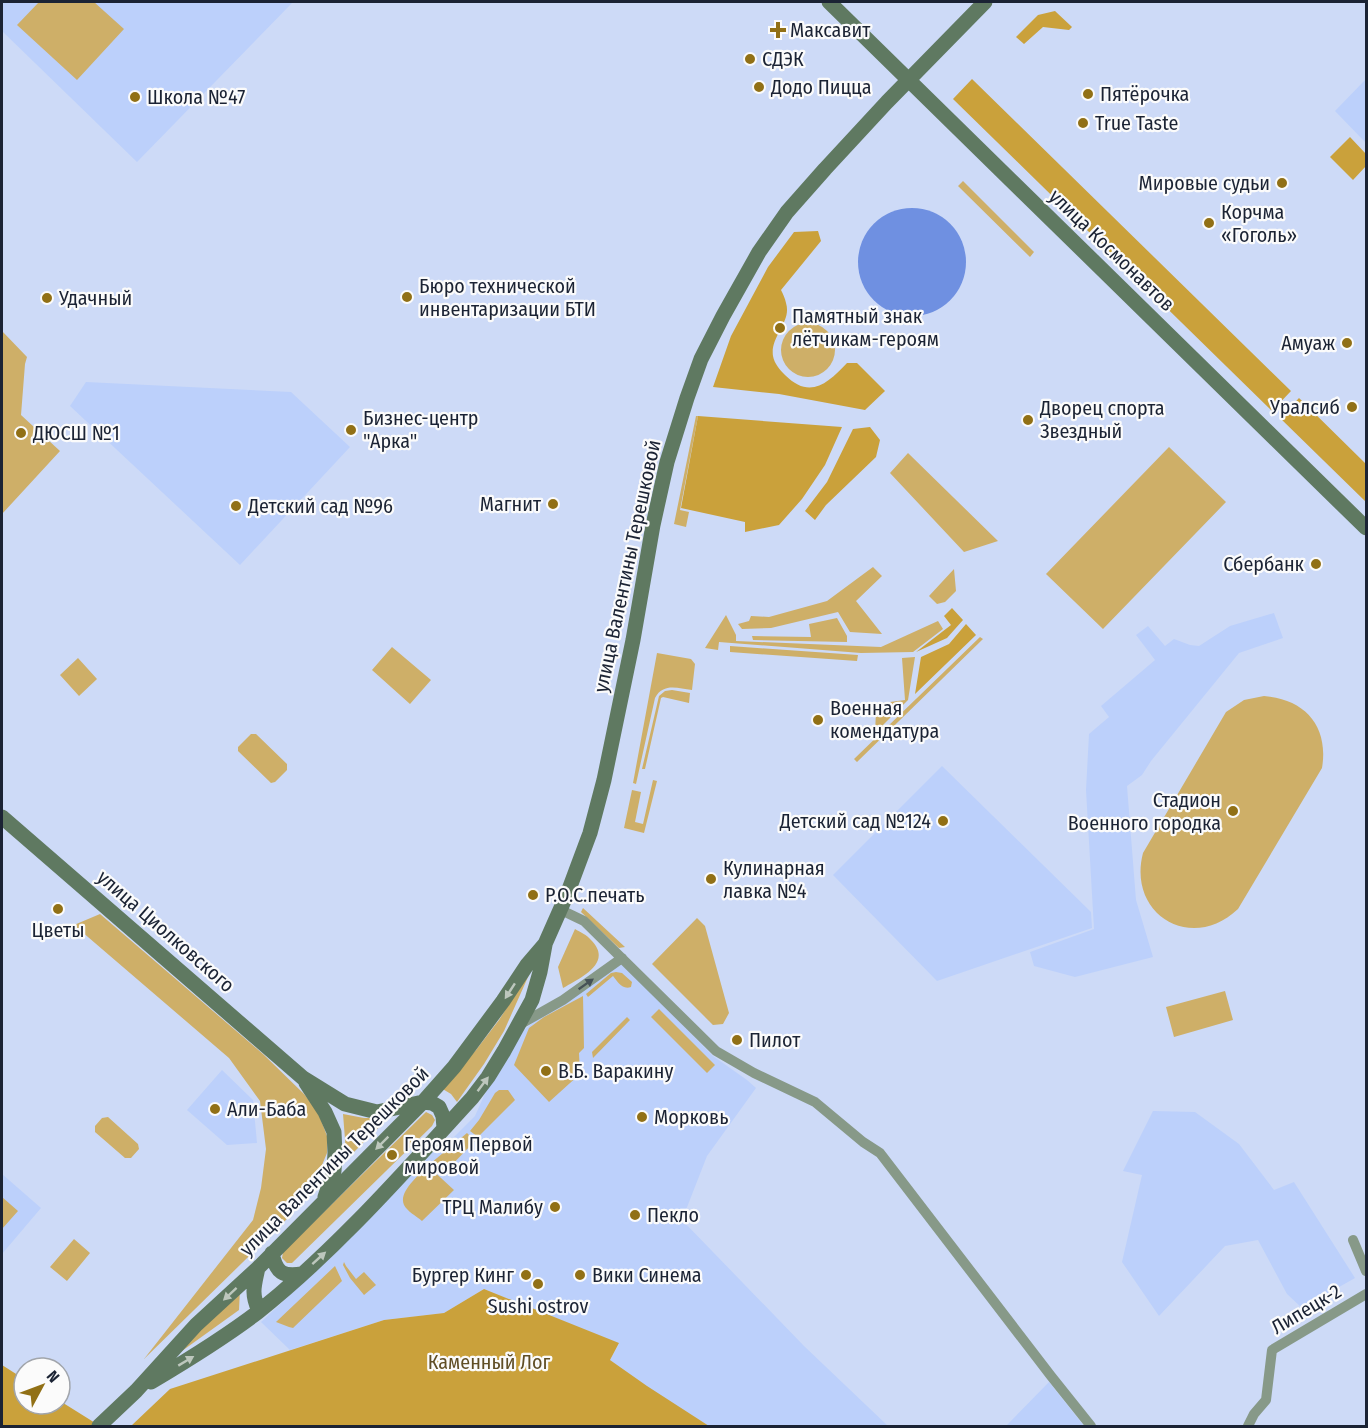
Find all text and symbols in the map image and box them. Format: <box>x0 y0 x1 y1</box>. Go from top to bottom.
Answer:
place label: Максавит <box>790 18 871 42</box>
marker: Максавит <box>771 23 785 37</box>
place label: СДЭК <box>762 47 804 71</box>
marker: СДЭК <box>743 52 757 66</box>
place label: Додо Пицца <box>770 75 871 99</box>
marker: Додо Пицца <box>752 80 766 94</box>
place label: Пятёрочка <box>1100 82 1189 106</box>
place label: Школа №47 <box>147 85 245 109</box>
marker: Пятёрочка <box>1081 87 1095 101</box>
marker: Школа №47 <box>128 90 142 104</box>
place label: True Taste <box>1095 111 1178 135</box>
marker: True Taste <box>1076 116 1090 130</box>
place label: Мировые судьи <box>1139 171 1270 195</box>
marker: Мировые судьи <box>1275 176 1289 190</box>
street label: улица Космонавтов <box>1044 184 1180 316</box>
place label: Корчма «Гоголь» <box>1221 200 1297 247</box>
marker: Корчма «Гоголь» <box>1202 216 1216 230</box>
place label: Бюро технической инвентаризации БТИ <box>419 274 596 321</box>
place label: Удачный <box>58 286 132 310</box>
marker: Бюро технической инвентаризации БТИ <box>400 290 414 304</box>
marker: Удачный <box>40 291 54 305</box>
place label: Памятный знак лётчикам-героям <box>792 304 939 351</box>
marker: Памятный знак лётчикам-героям <box>773 321 787 335</box>
place label: Амуаж <box>1281 331 1335 355</box>
marker: Амуаж <box>1340 336 1354 350</box>
place label: Уралсиб <box>1269 395 1340 419</box>
place label: Дворец спорта Звездный <box>1039 396 1165 443</box>
marker: Уралсиб <box>1345 400 1359 414</box>
place label: Бизнес-центр "Арка" <box>363 406 478 453</box>
marker: Дворец спорта Звездный <box>1021 413 1035 427</box>
place label: ДЮСШ №1 <box>32 421 120 445</box>
marker: Бизнес-центр "Арка" <box>344 423 358 437</box>
marker: ДЮСШ №1 <box>14 426 28 440</box>
street label: улица Валентины Терешковой <box>588 437 666 695</box>
place label: Магнит <box>480 492 542 516</box>
place label: Детский сад №96 <box>247 494 393 518</box>
marker: Магнит <box>546 497 560 511</box>
marker: Детский сад №96 <box>229 499 243 513</box>
place label: Сбербанк <box>1223 552 1305 576</box>
marker: Сбербанк <box>1309 557 1323 571</box>
place label: Военная комендатура <box>830 696 939 743</box>
marker: Военная комендатура <box>811 713 825 727</box>
place label: Стадион Военного городка <box>1068 788 1221 835</box>
marker: Стадион Военного городка <box>1226 804 1240 818</box>
place label: Детский сад №124 <box>779 809 931 833</box>
marker: Детский сад №124 <box>936 814 950 828</box>
place label: Кулинарная лавка №4 <box>723 856 825 903</box>
street label: улица Циолковского <box>92 865 240 997</box>
marker: Кулинарная лавка №4 <box>704 872 718 886</box>
place label: Р.О.С.печать <box>545 883 644 907</box>
marker: Р.О.С.печать <box>526 888 540 902</box>
marker: Цветы <box>51 902 65 916</box>
place label: Цветы <box>32 918 84 942</box>
one-way arrow <box>577 978 593 990</box>
one-way arrow <box>504 983 515 999</box>
place label: Пилот <box>749 1028 801 1052</box>
marker: Пилот <box>730 1033 744 1047</box>
place label: В.Б. Варакину <box>558 1059 673 1083</box>
street label: улица Валентины Терешковой <box>234 1061 434 1261</box>
marker: В.Б. Варакину <box>539 1064 553 1078</box>
one-way arrow <box>476 1076 489 1092</box>
place label: Али-Баба <box>227 1097 306 1121</box>
marker: Али-Баба <box>208 1102 222 1116</box>
place label: Морковь <box>654 1105 728 1129</box>
marker: Морковь <box>635 1110 649 1124</box>
place label: Героям Первой мировой <box>404 1132 533 1179</box>
one-way arrow <box>375 1135 389 1150</box>
marker: Героям Первой мировой <box>385 1148 399 1162</box>
place label: ТРЦ Малибу <box>442 1195 543 1219</box>
marker: ТРЦ Малибу <box>548 1200 562 1214</box>
place label: Пекло <box>647 1203 699 1227</box>
marker: Пекло <box>628 1208 642 1222</box>
one-way arrow <box>312 1252 326 1266</box>
place label: Бургер Кинг <box>412 1263 514 1287</box>
place label: Вики Синема <box>592 1263 702 1287</box>
marker: Бургер Кинг <box>519 1268 533 1282</box>
marker: Вики Синема <box>573 1268 587 1282</box>
marker: Sushi ostrov <box>531 1277 545 1291</box>
street label: Липецк-2 <box>1267 1279 1345 1339</box>
one-way arrow <box>223 1287 238 1300</box>
place label: Sushi ostrov <box>488 1294 588 1318</box>
park label: Каменный Лог <box>428 1350 550 1374</box>
one-way arrow <box>178 1355 194 1366</box>
north arrow <box>12 1356 72 1416</box>
text: N <box>43 1367 63 1386</box>

